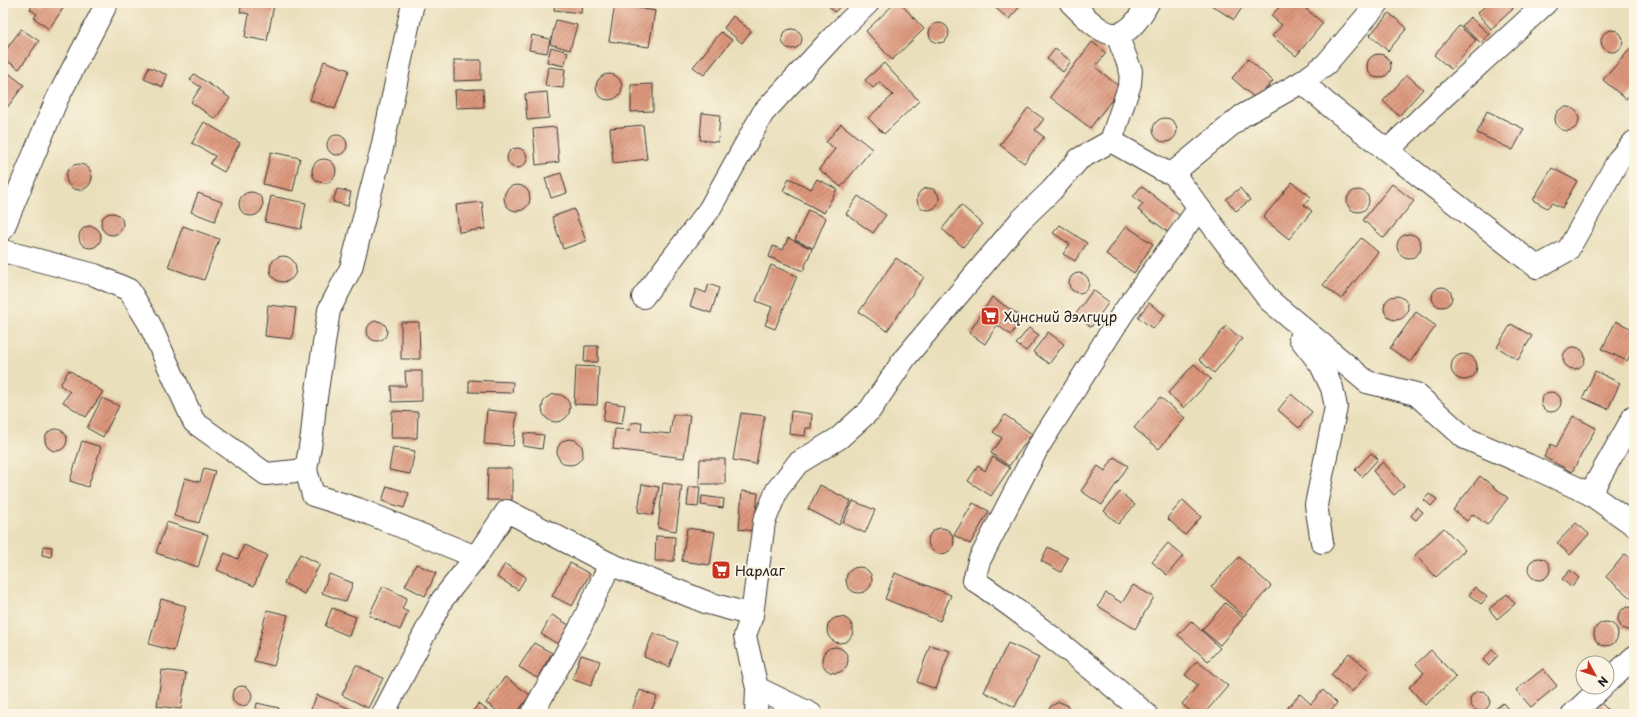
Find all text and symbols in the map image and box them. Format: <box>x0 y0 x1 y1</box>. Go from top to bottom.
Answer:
supermarket icon: Хүнсний дэлгүүр <box>979 305 1001 327</box>
place label: Хүнсний дэлгүүр <box>1004 306 1117 327</box>
supermarket icon: Нарлаг <box>710 559 732 581</box>
place label: Нарлаг <box>735 560 785 581</box>
north arrow <box>1575 655 1615 695</box>
text: N <box>1594 673 1612 691</box>

